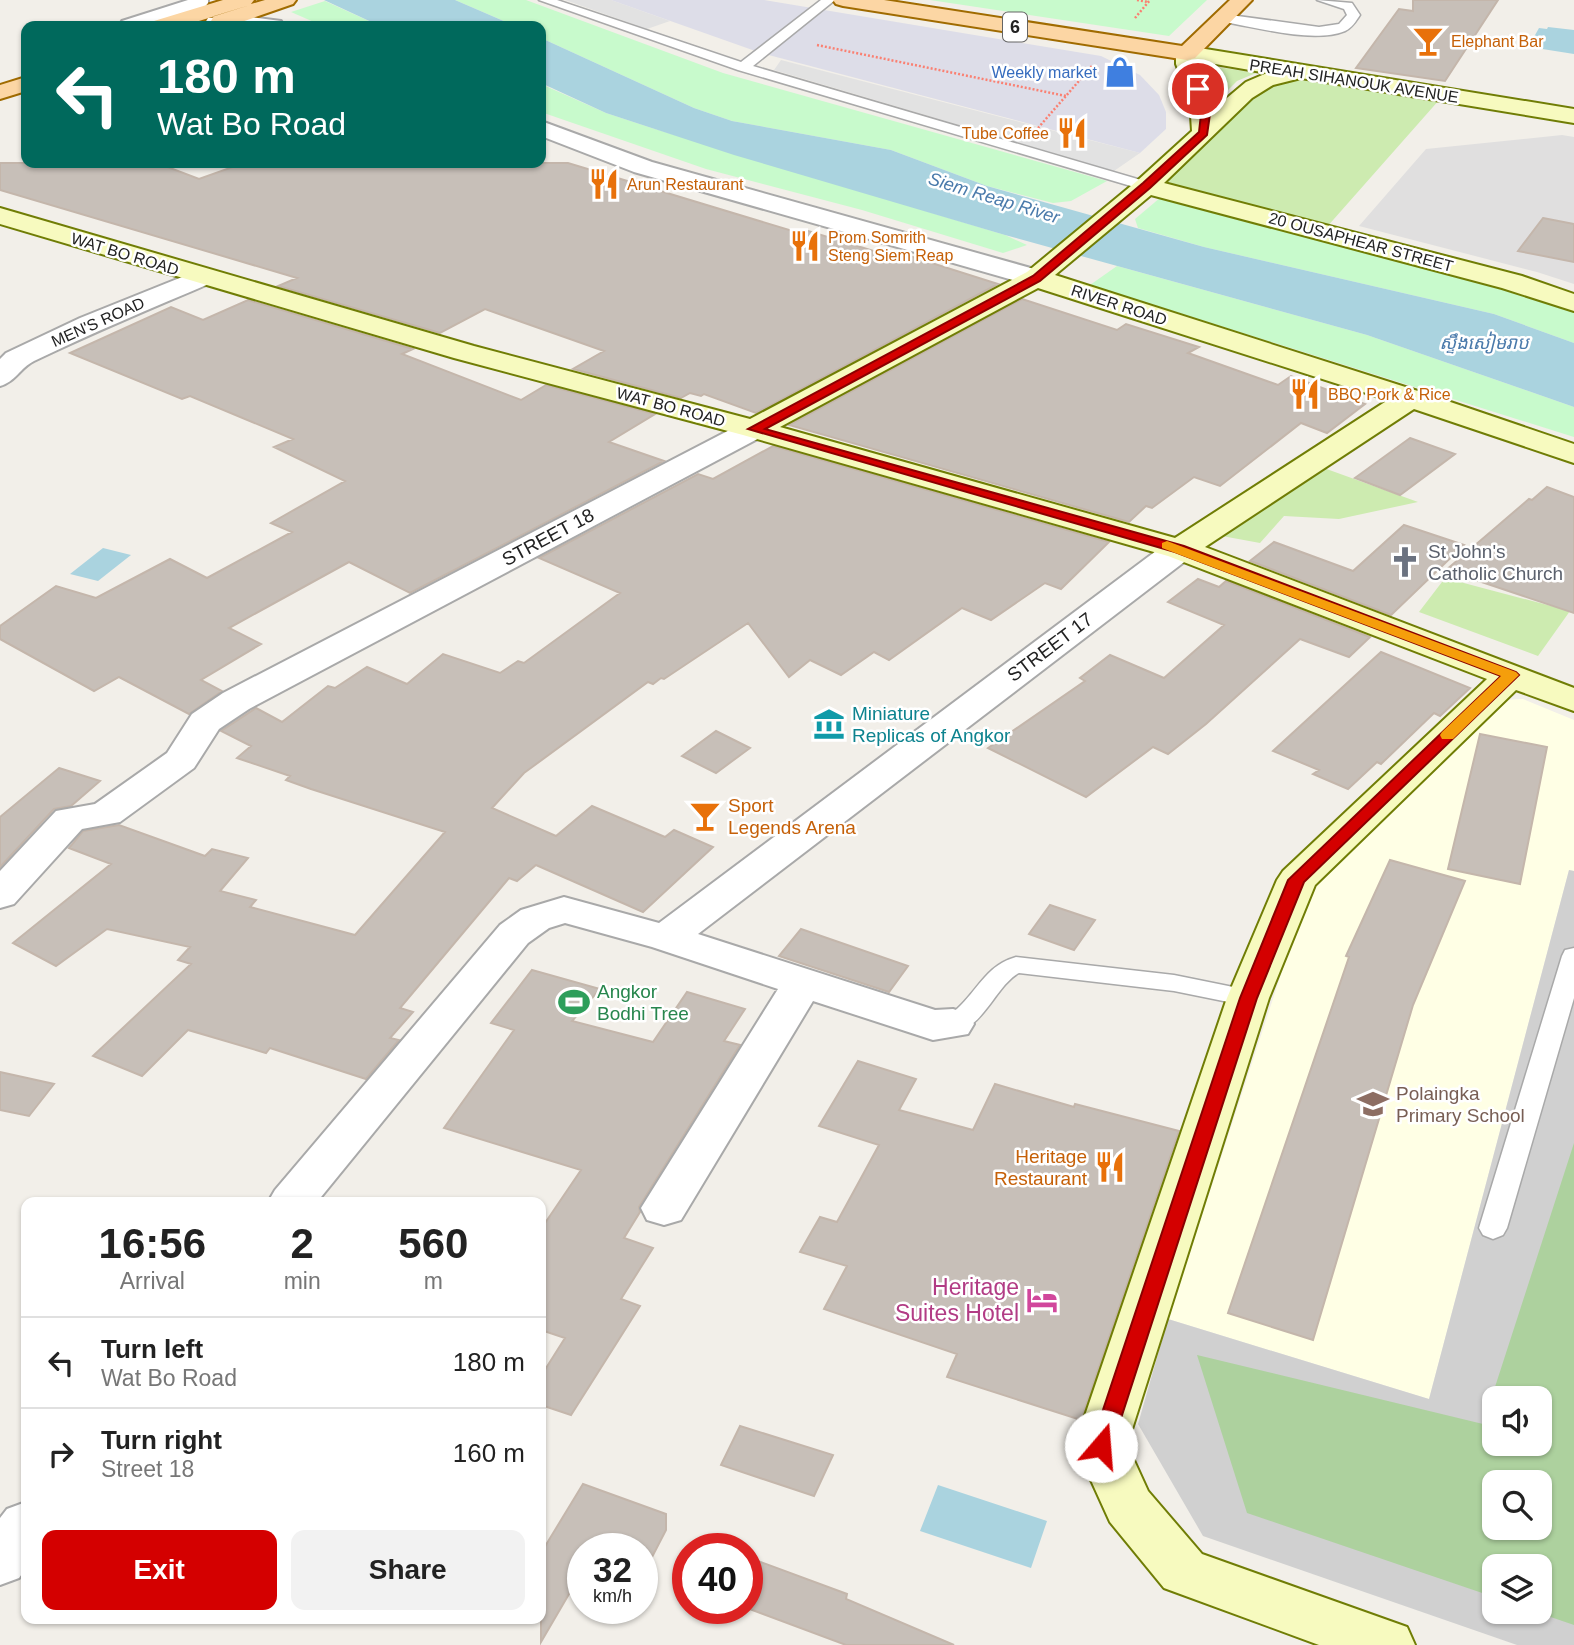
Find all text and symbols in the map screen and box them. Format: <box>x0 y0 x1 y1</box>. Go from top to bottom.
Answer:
road number: 6 <box>1003 12 1027 42</box>
bar icon: Elephant Bar <box>1411 24 1445 58</box>
place label: Elephant Bar <box>1451 33 1544 50</box>
icon: left <box>42 49 133 140</box>
text: 180 m <box>157 49 296 103</box>
shop icon: Weekly market <box>1103 55 1137 89</box>
street label: PREAH SIHANOUK AVENUE <box>1248 56 1460 106</box>
pin <box>1168 59 1228 119</box>
place label: Weekly market <box>991 64 1098 81</box>
icon: arrive <box>1179 70 1217 108</box>
text: Wat Bo Road <box>157 106 346 142</box>
restaurant icon: Tube Coffee <box>1055 116 1089 150</box>
place label: Tube Coffee <box>962 125 1049 142</box>
restaurant icon: Arun Restaurant <box>587 167 621 201</box>
water label: Siem Reap River <box>926 169 1063 228</box>
place label: Arun Restaurant <box>627 176 744 193</box>
street label: 20 OUSAPHEAR STREET <box>1267 209 1455 275</box>
restaurant icon: Prom Somrith Steng Siem Reap <box>788 229 822 263</box>
place label: Prom Somrith Steng Siem Reap <box>828 229 954 264</box>
street label: WAT BO ROAD <box>69 230 181 278</box>
street label: RIVER ROAD <box>1069 282 1169 328</box>
street label: MEN'S ROAD <box>49 294 147 350</box>
water label: ស្ទឹងសៀមរាប <box>1439 331 1530 354</box>
restaurant icon: BBQ Pork & Rice <box>1288 377 1322 411</box>
street label: WAT BO ROAD <box>615 384 727 430</box>
place label: BBQ Pork & Rice <box>1328 386 1451 403</box>
street label: STREET 18 <box>498 504 598 570</box>
place label: St John's Catholic Church <box>1428 541 1563 584</box>
church icon: St John's Catholic Church <box>1388 545 1422 579</box>
street label: STREET 17 <box>1003 608 1097 686</box>
place label: Miniature Replicas of Angkor <box>852 703 1011 746</box>
museum icon: Miniature Replicas of Angkor <box>812 707 846 741</box>
place label: Sport Legends Arena <box>728 795 856 838</box>
bar icon: Sport Legends Arena <box>688 799 722 833</box>
place label: Angkor Bodhi Tree <box>597 981 689 1024</box>
sports icon: Angkor Bodhi Tree <box>557 985 591 1019</box>
place label: Polaingka Primary School <box>1396 1083 1525 1126</box>
school or university icon: Polaingka Primary School <box>1356 1087 1390 1121</box>
place label: Heritage Restaurant <box>994 1146 1088 1189</box>
restaurant icon: Heritage Restaurant <box>1093 1150 1127 1184</box>
text: 16:56 <box>99 1220 206 1267</box>
text: 2 <box>290 1220 314 1267</box>
text: 560 <box>398 1220 468 1267</box>
text: Arrival <box>120 1268 185 1294</box>
text: min <box>284 1268 321 1294</box>
text: m <box>424 1268 443 1294</box>
place label: Heritage Suites Hotel <box>895 1274 1019 1326</box>
hotel icon: Heritage Suites Hotel <box>1025 1283 1059 1317</box>
text: Turn left <box>101 1334 203 1364</box>
icon: left <box>42 1344 80 1382</box>
text: 180 m <box>453 1347 525 1377</box>
text: Wat Bo Road <box>101 1365 237 1391</box>
map controls <box>1482 1386 1552 1624</box>
button: sound <box>1482 1386 1552 1456</box>
position arrow <box>1064 1409 1138 1483</box>
text: Turn right <box>101 1425 222 1455</box>
icon: right <box>42 1435 80 1473</box>
text: 160 m <box>453 1438 525 1468</box>
text: Street 18 <box>101 1456 194 1482</box>
button: search <box>1482 1470 1552 1540</box>
button: Exit <box>42 1530 277 1610</box>
button: Share <box>291 1530 525 1610</box>
speed limit sign: 40 <box>672 1533 763 1624</box>
text: 32 <box>593 1550 632 1589</box>
button: layers <box>1482 1554 1552 1624</box>
text: km/h <box>593 1586 632 1606</box>

